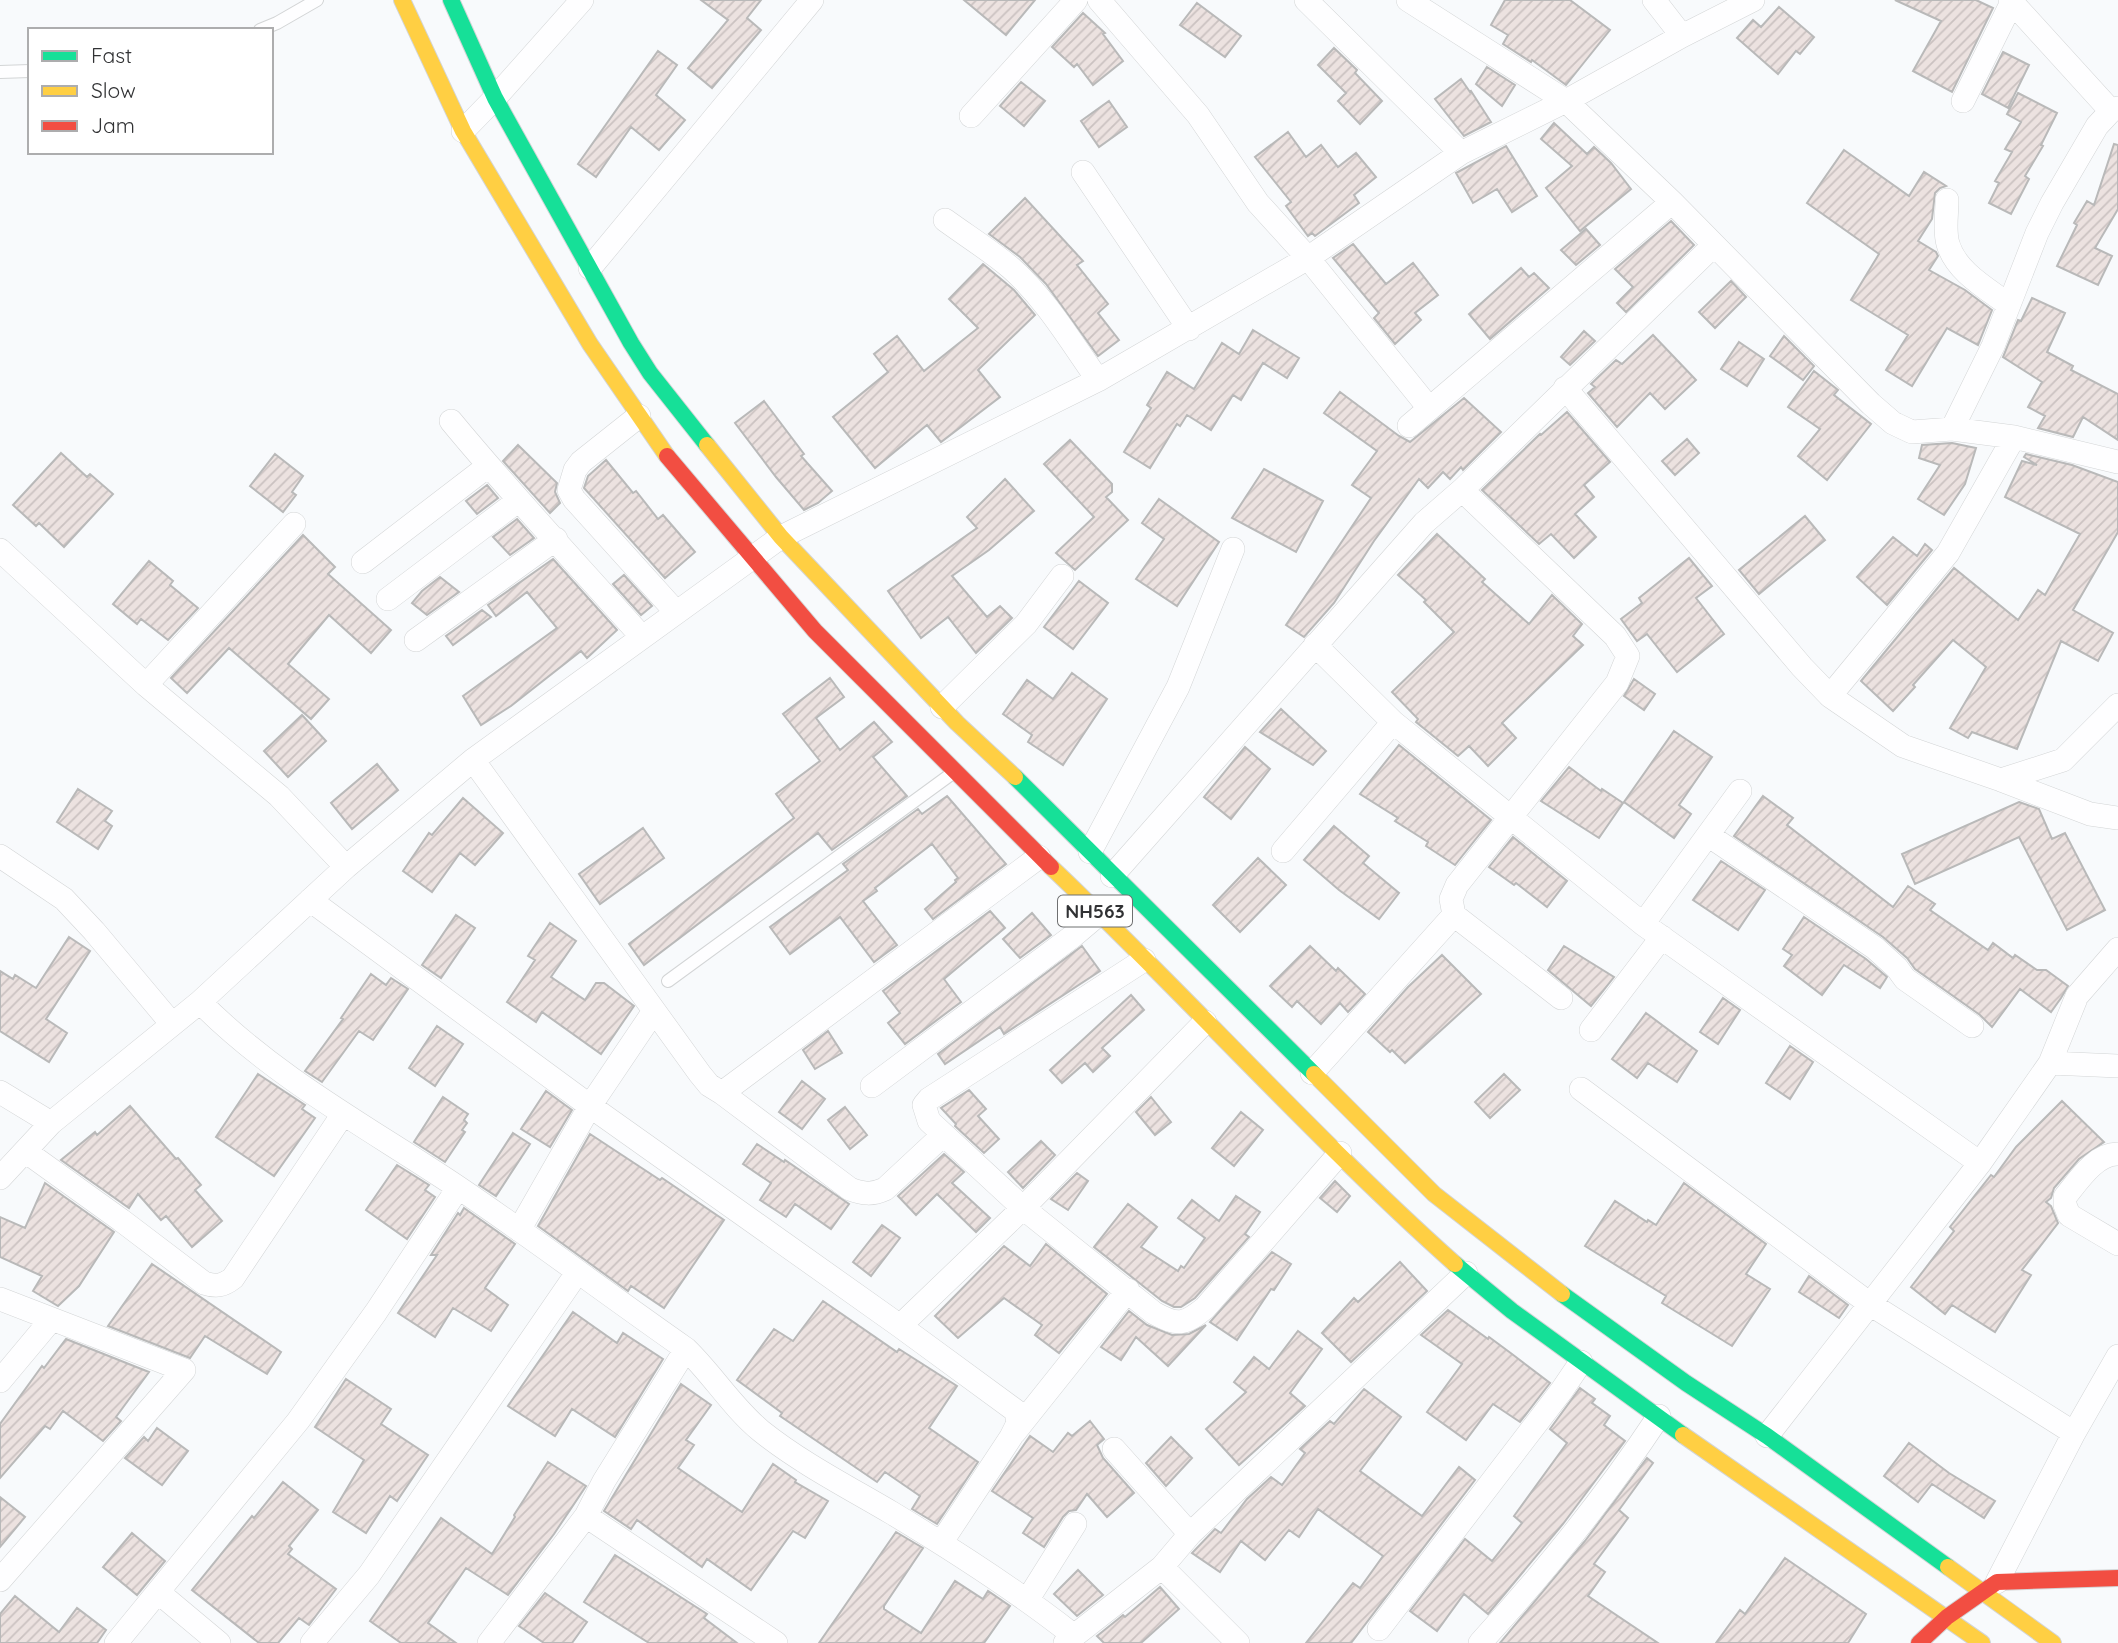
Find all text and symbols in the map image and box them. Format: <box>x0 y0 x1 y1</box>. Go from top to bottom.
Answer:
legend <box>28 28 273 154</box>
text: Fast <box>91 42 132 68</box>
text: Slow <box>91 77 136 103</box>
text: Jam <box>91 112 135 138</box>
road number: NH563 <box>1058 896 1132 926</box>

